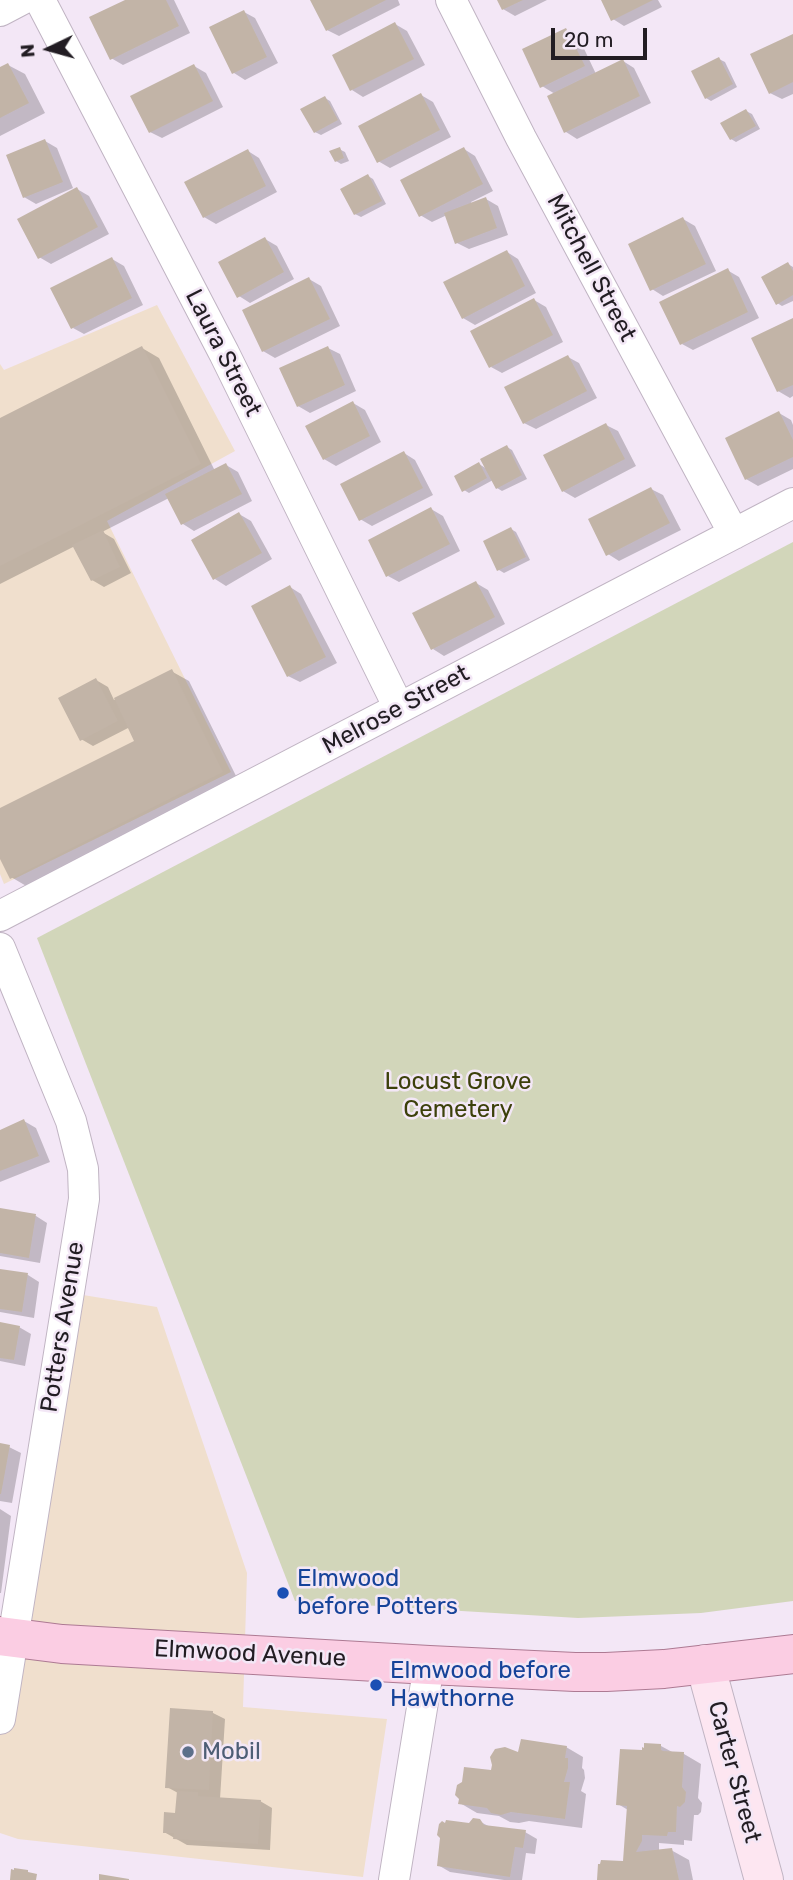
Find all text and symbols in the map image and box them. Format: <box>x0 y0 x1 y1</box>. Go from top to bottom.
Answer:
north arrow <box>14 14 84 84</box>
scale bar <box>555 14 651 58</box>
text: 20 m <box>564 27 613 52</box>
text: N <box>16 43 40 59</box>
street label: Mitchell Street <box>540 190 642 346</box>
street label: Laura Street <box>179 285 267 421</box>
street label: Melrose Street <box>318 659 474 761</box>
park label: Locust Grove Cemetery <box>384 1068 532 1124</box>
street label: Potters Avenue <box>35 1240 91 1414</box>
place label: Elmwood before Potters <box>297 1565 458 1621</box>
marker: Elmwood before Potters <box>275 1585 291 1601</box>
street label: Elmwood Avenue <box>153 1635 347 1673</box>
place label: Elmwood before Hawthorne <box>390 1657 571 1713</box>
marker: Elmwood before Hawthorne <box>368 1677 384 1693</box>
street label: Carter Street <box>701 1698 767 1846</box>
place label: Mobil <box>202 1738 261 1766</box>
marker: Mobil <box>180 1744 196 1760</box>

